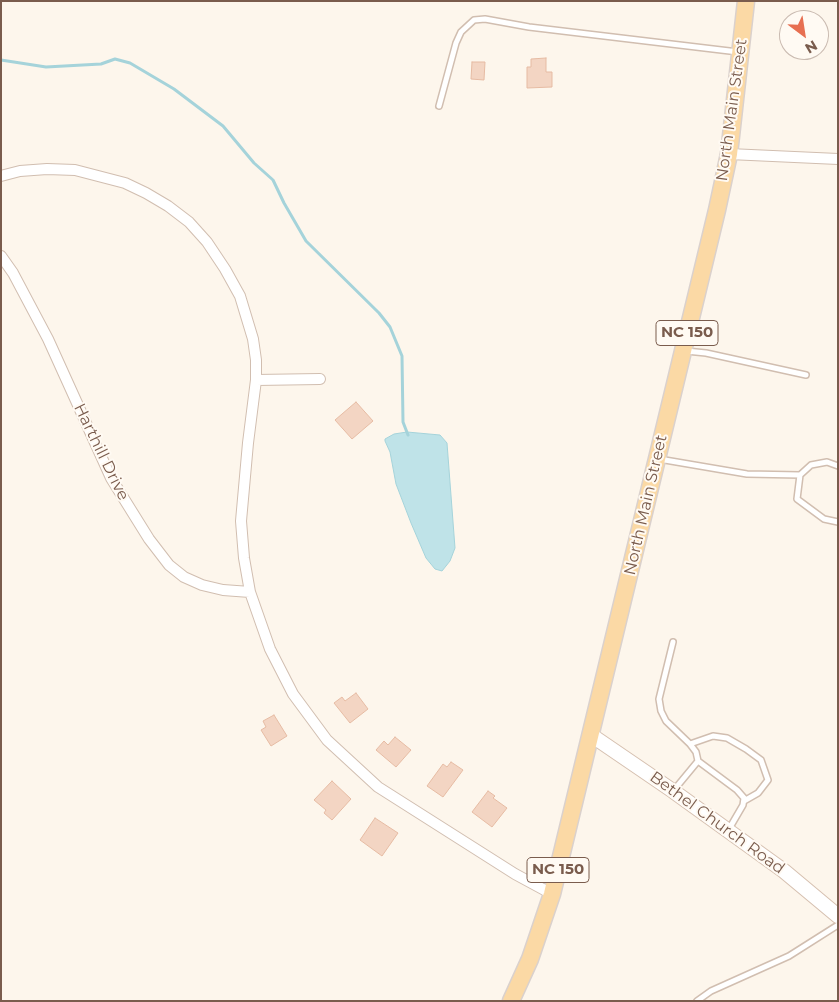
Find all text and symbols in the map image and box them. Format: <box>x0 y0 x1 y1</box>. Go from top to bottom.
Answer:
north arrow <box>779 10 829 60</box>
text: N <box>802 36 821 58</box>
street label: North Main Street <box>713 38 751 182</box>
road number: NC 150 <box>656 320 718 346</box>
street label: Harthill Drive <box>69 400 133 504</box>
street label: North Main Street <box>620 433 672 577</box>
street label: Bethel Church Road <box>646 768 788 878</box>
road number: NC 150 <box>527 858 589 882</box>

